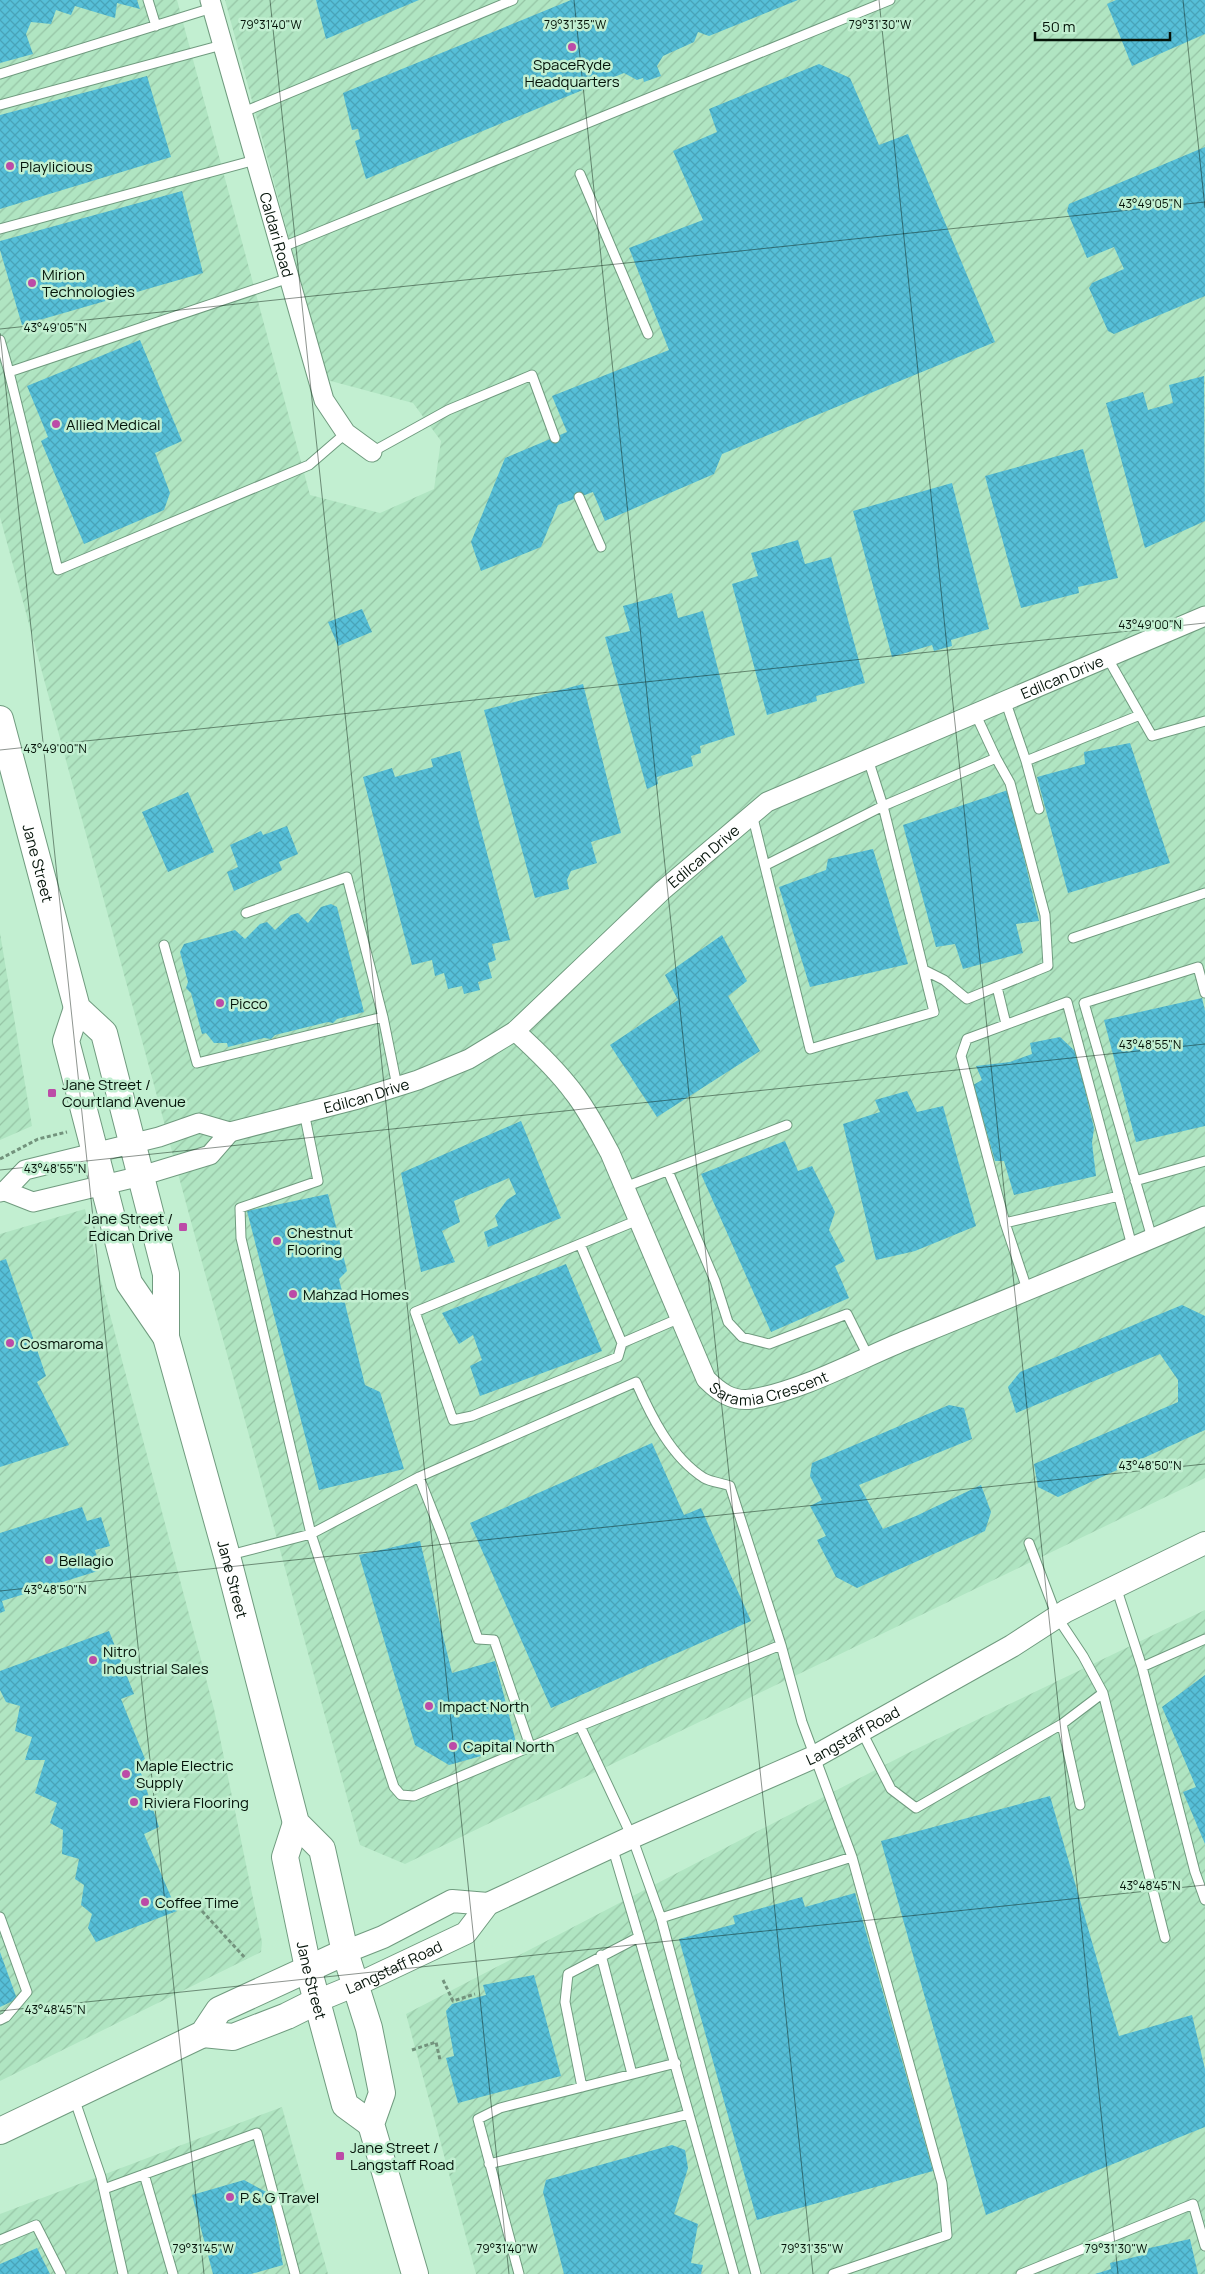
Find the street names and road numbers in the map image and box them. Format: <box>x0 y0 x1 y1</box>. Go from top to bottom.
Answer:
street label: Caldari Road <box>255 190 299 280</box>
street label: Edilcan Drive <box>1017 650 1107 704</box>
street label: Edilcan Drive <box>663 819 744 892</box>
street label: Jane Street <box>18 822 59 904</box>
street label: Edilcan Drive <box>321 1073 412 1118</box>
street label: Saramia Crescent <box>705 1365 831 1410</box>
street label: Jane Street <box>213 1538 253 1621</box>
street label: Langstaff Road <box>802 1701 903 1770</box>
street label: Langstaff Road <box>342 1935 446 1999</box>
street label: Jane Street <box>292 1939 332 2022</box>

